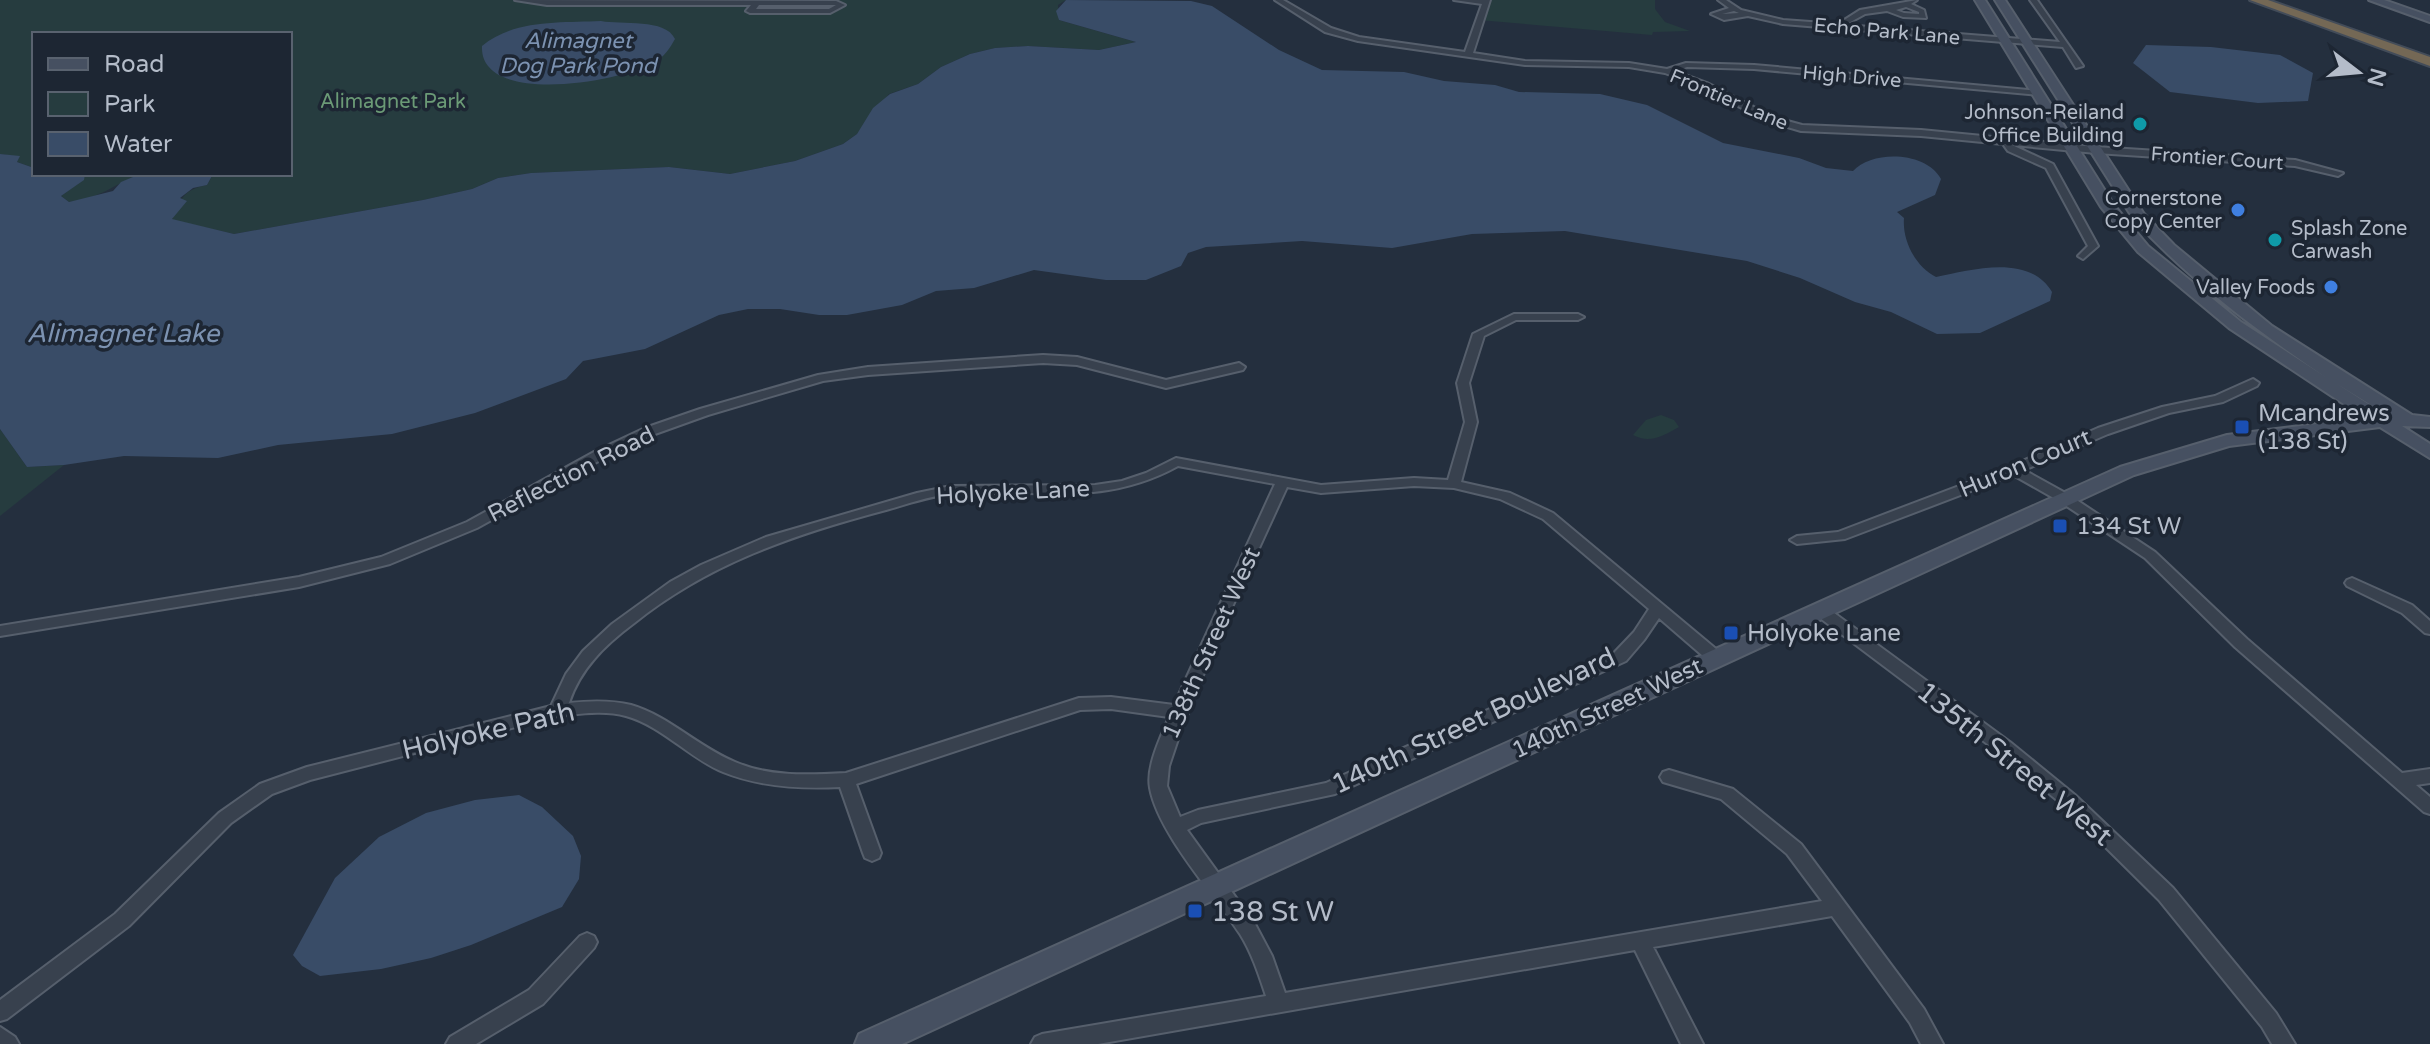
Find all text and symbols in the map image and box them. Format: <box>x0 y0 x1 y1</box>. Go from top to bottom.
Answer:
street label: Echo Park Lane <box>1813 14 1961 50</box>
water label: Alimagnet Dog Park Pond <box>500 28 660 79</box>
legend <box>32 32 292 176</box>
north arrow <box>2318 32 2398 112</box>
text: Road <box>104 50 164 79</box>
street label: High Drive <box>1801 61 1902 93</box>
street label: Frontier Lane <box>1666 64 1791 136</box>
text: N <box>2361 65 2391 89</box>
text: Park <box>104 90 155 119</box>
park label: Alimagnet Park <box>320 90 466 114</box>
place label: Johnson-Reiland Office Building <box>1965 101 2124 148</box>
marker: Johnson-Reiland Office Building <box>2131 115 2149 133</box>
text: Water <box>104 130 173 159</box>
street label: Frontier Court <box>2150 142 2285 176</box>
place label: Cornerstone Copy Center <box>2105 187 2222 234</box>
marker: Cornerstone Copy Center <box>2229 201 2247 219</box>
place label: Splash Zone Carwash <box>2291 217 2407 264</box>
marker: Splash Zone Carwash <box>2266 231 2284 249</box>
place label: Valley Foods <box>2196 276 2315 300</box>
marker: Valley Foods <box>2322 278 2340 296</box>
water label: Alimagnet Lake <box>27 318 221 349</box>
place label: Mcandrews (138 St) <box>2258 399 2390 456</box>
marker: Mcandrews (138 St) <box>2233 418 2251 436</box>
street label: Reflection Road <box>483 420 659 529</box>
street label: Huron Court <box>1955 423 2096 504</box>
street label: Holyoke Lane <box>935 474 1091 511</box>
place label: 134 St W <box>2076 512 2181 541</box>
marker: 134 St W <box>2051 517 2069 535</box>
street label: 138th Street West <box>1156 543 1267 744</box>
place label: Holyoke Lane <box>1747 619 1901 648</box>
marker: Holyoke Lane <box>1722 624 1740 642</box>
street label: 140th Street Boulevard <box>1326 640 1621 802</box>
street label: 140th Street West <box>1507 651 1707 765</box>
street label: 135th Street West <box>1910 674 2119 853</box>
street label: Holyoke Path <box>399 695 578 767</box>
place label: 138 St W <box>1211 895 1334 929</box>
marker: 138 St W <box>1186 902 1204 920</box>

